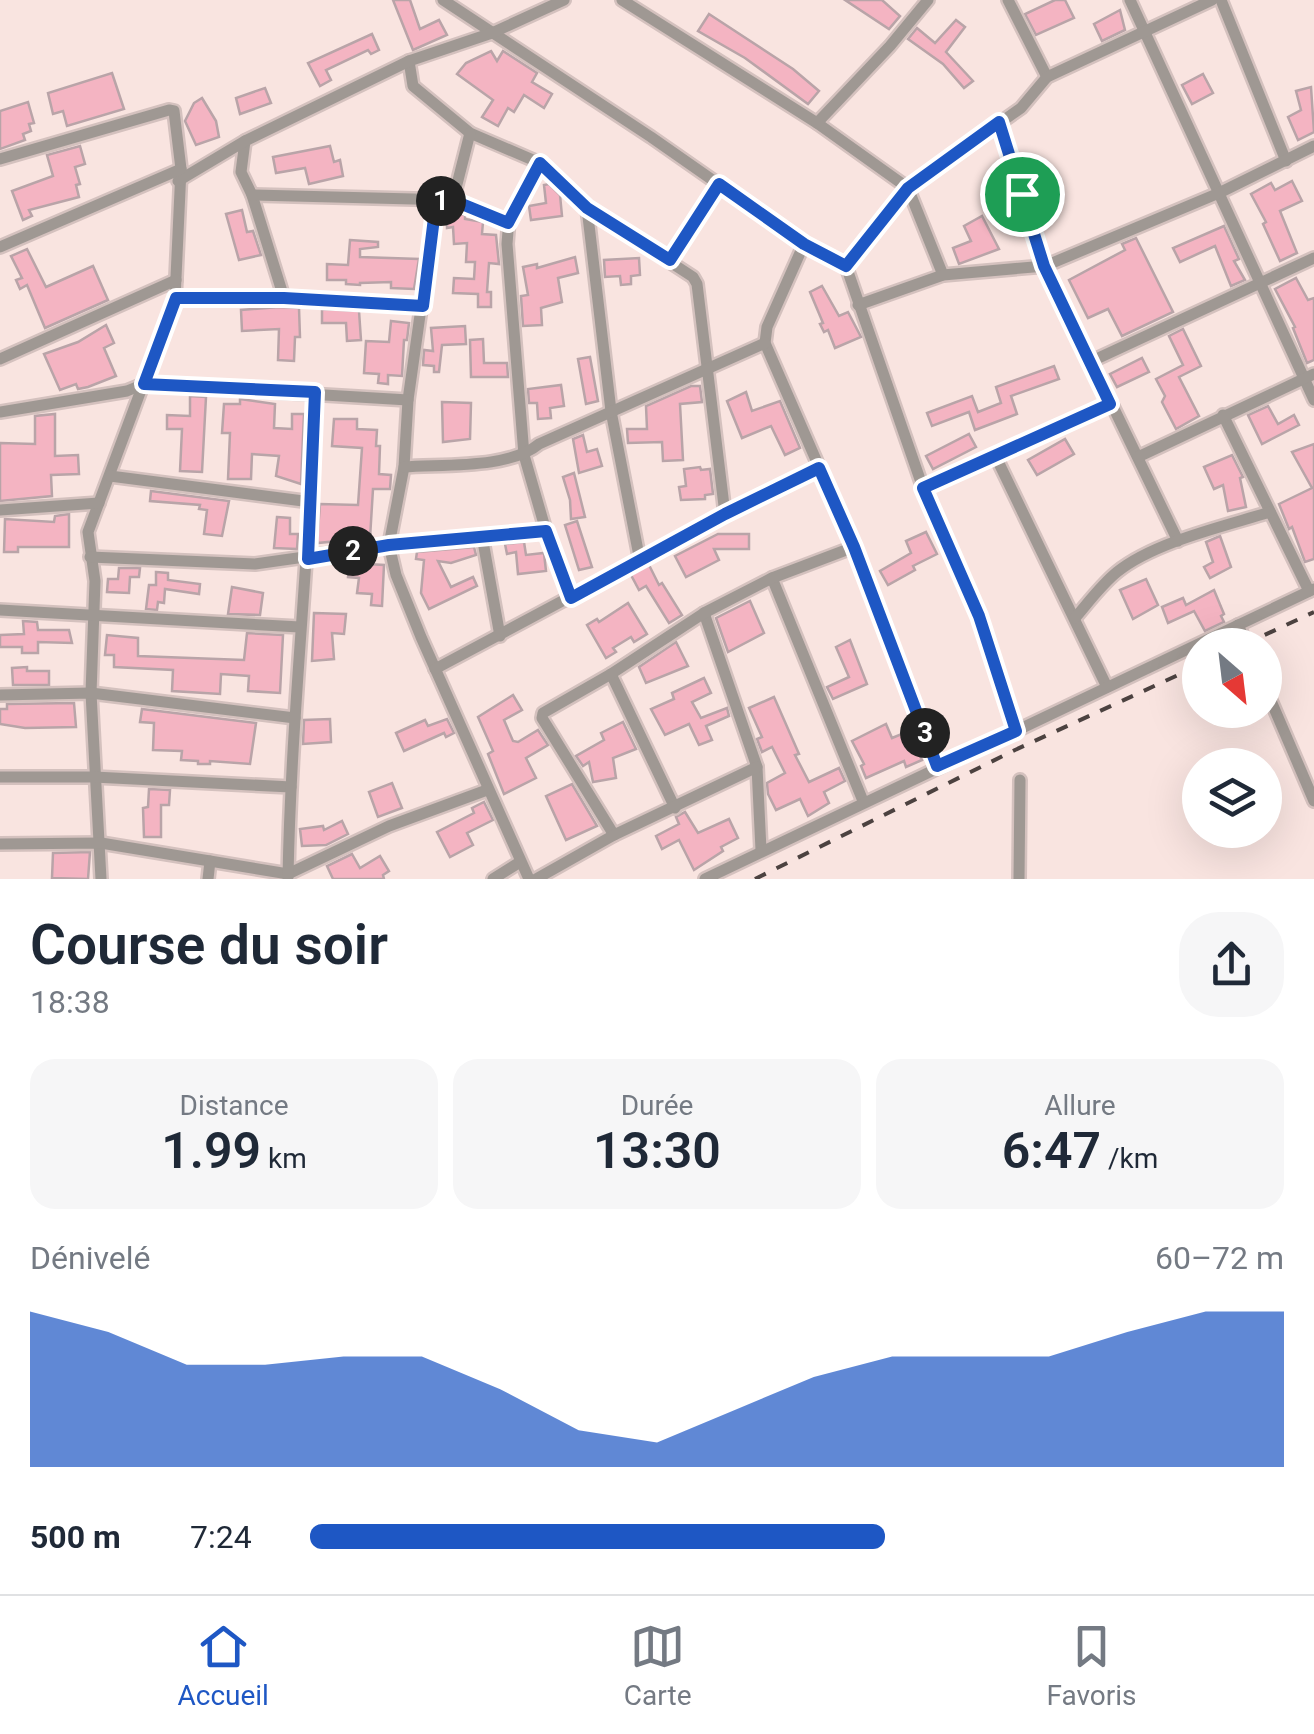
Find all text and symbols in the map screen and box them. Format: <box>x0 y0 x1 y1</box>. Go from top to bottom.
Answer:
pin <box>980 152 1065 237</box>
icon: arrive <box>995 167 1050 222</box>
pin: 1 <box>416 176 466 226</box>
text: 1 <box>433 184 449 217</box>
pin: 2 <box>328 526 378 576</box>
text: 2 <box>345 534 361 567</box>
north arrow <box>1182 628 1282 728</box>
map controls <box>1182 628 1282 848</box>
pin: 3 <box>900 708 950 758</box>
text: 3 <box>917 716 933 749</box>
button: layers <box>1182 748 1282 848</box>
button: share <box>1179 912 1284 1017</box>
text: Course du soir <box>30 913 388 977</box>
text: 18:38 <box>30 983 110 1021</box>
text: Distance <box>180 1089 289 1122</box>
text: Durée <box>621 1089 693 1122</box>
text: Allure <box>1044 1089 1116 1122</box>
text: 1.99 <box>161 1122 261 1180</box>
text: 13:30 <box>593 1122 721 1180</box>
text: 6:47 <box>1002 1122 1101 1180</box>
text: km <box>261 1142 307 1175</box>
text: /km <box>1101 1142 1158 1175</box>
text: Dénivelé <box>30 1239 150 1277</box>
text: 60–72 m <box>1155 1239 1284 1277</box>
text: 500 m <box>30 1518 121 1556</box>
text: 7:24 <box>190 1518 252 1556</box>
tab: Accueil <box>177 1619 269 1712</box>
tab: Carte <box>624 1619 691 1712</box>
tab: Favoris <box>1046 1619 1137 1712</box>

